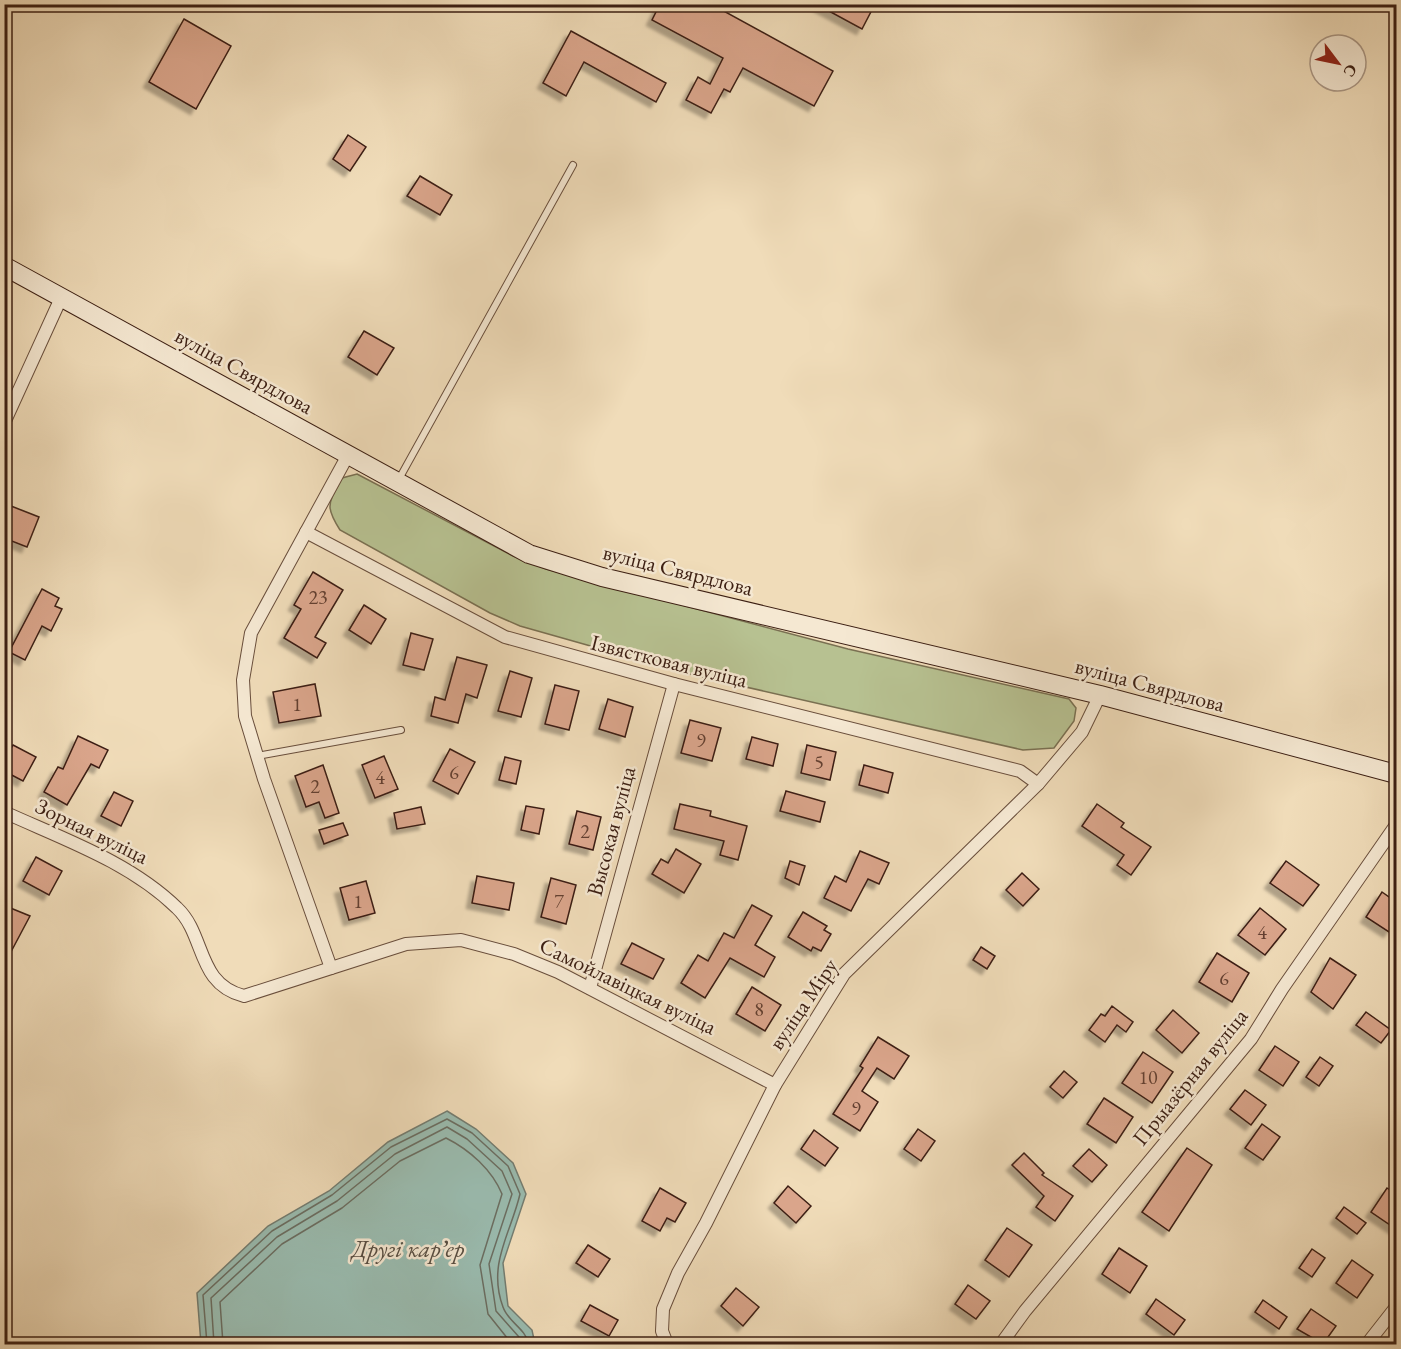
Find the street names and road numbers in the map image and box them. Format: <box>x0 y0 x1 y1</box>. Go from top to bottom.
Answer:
street label: вуліца Свярдлова <box>170 321 318 421</box>
street label: вуліца Свярдлова <box>600 537 756 603</box>
street label: Ізвястковая вуліца <box>588 628 751 695</box>
street label: вуліца Свярдлова <box>1072 651 1228 719</box>
street label: Высокая вуліца <box>580 763 642 899</box>
street label: Зорная вуліца <box>31 791 153 871</box>
street label: Самойлавіцкая вуліца <box>535 931 721 1042</box>
street label: вуліца Міру <box>762 952 844 1055</box>
street label: Прыазёрная вуліца <box>1126 1002 1254 1152</box>

